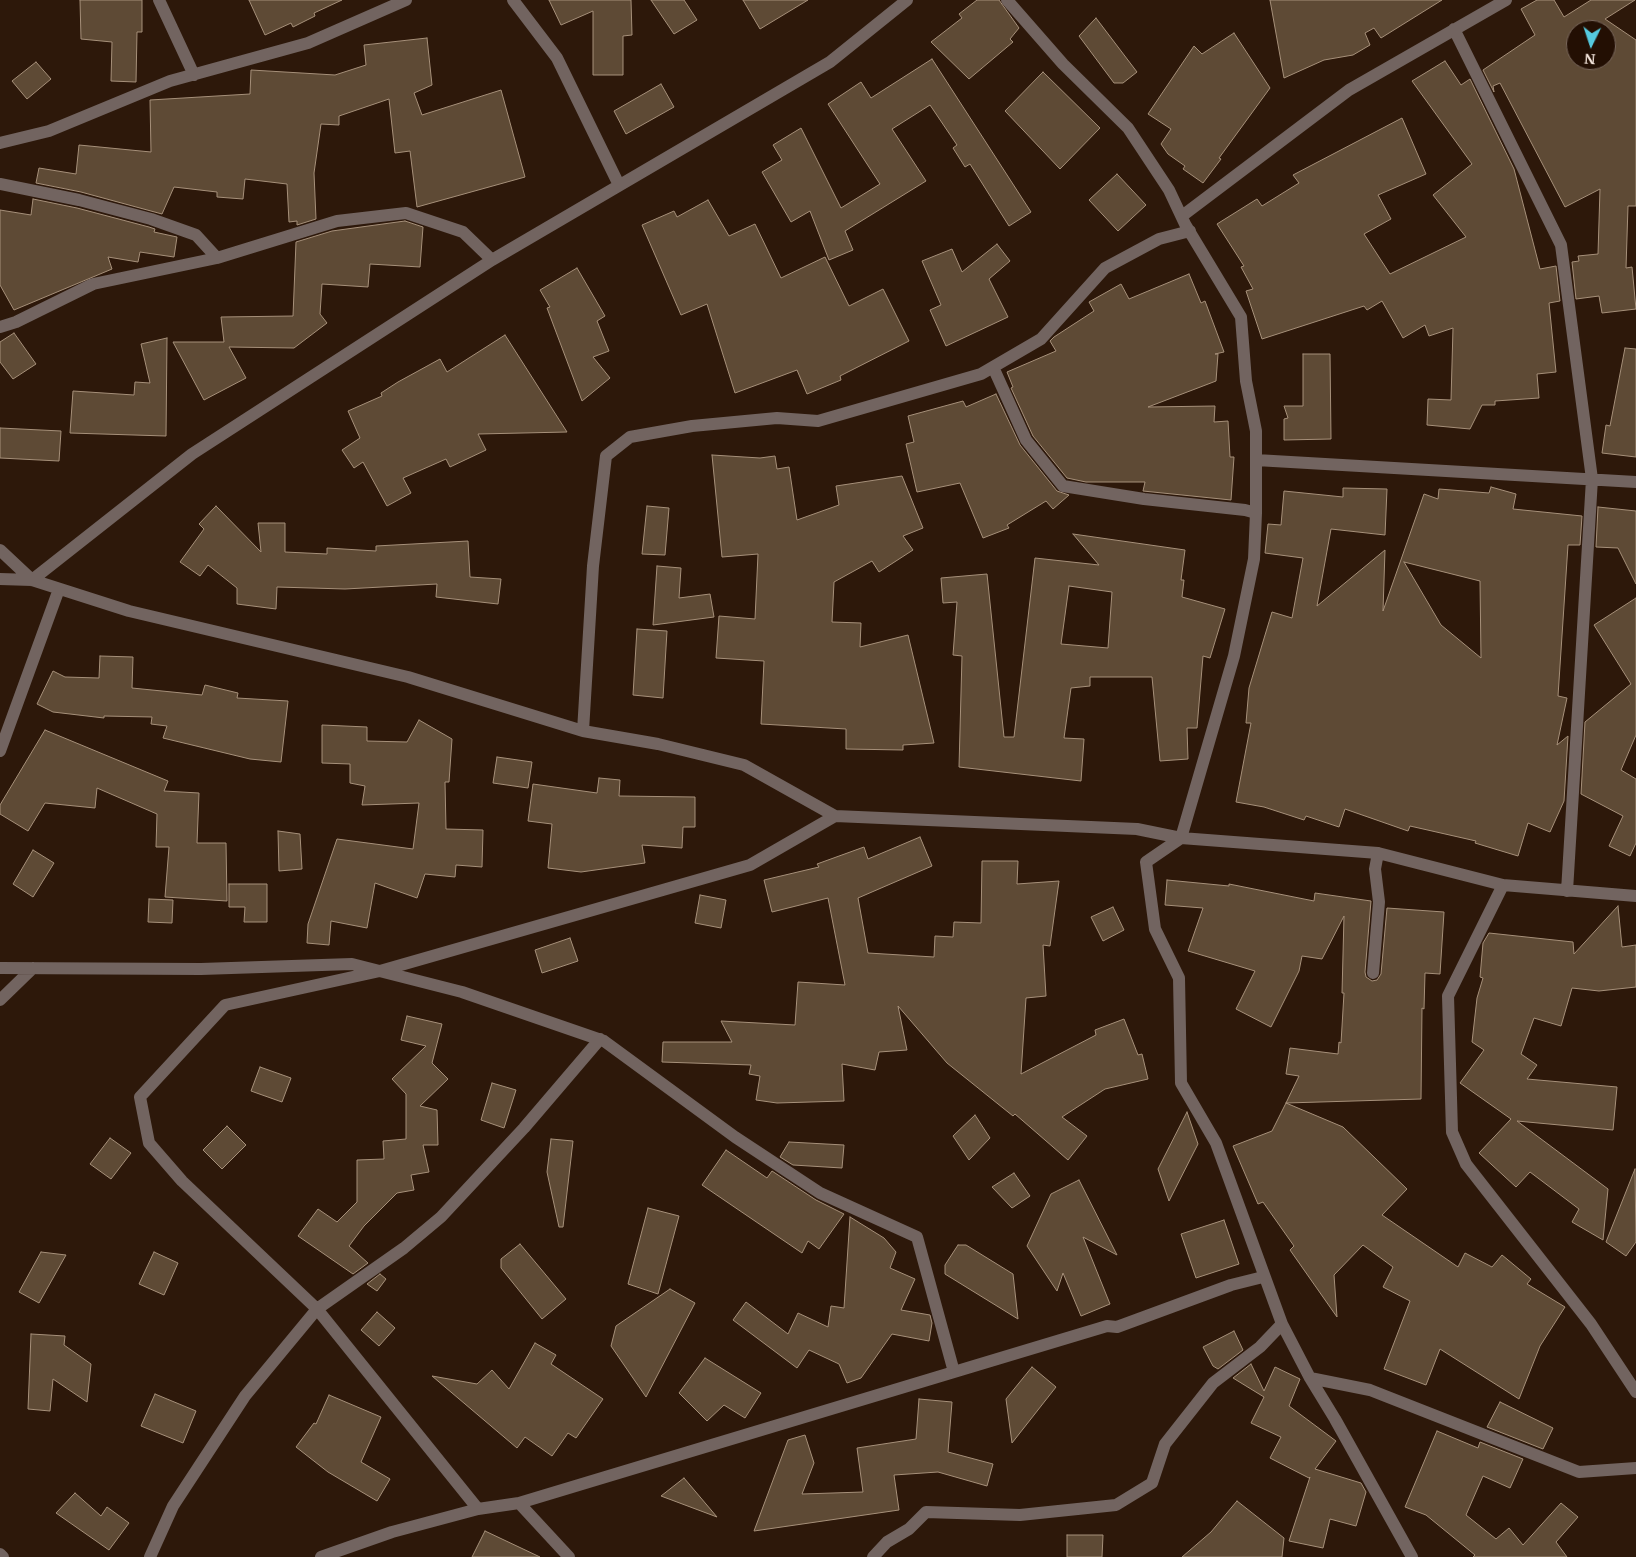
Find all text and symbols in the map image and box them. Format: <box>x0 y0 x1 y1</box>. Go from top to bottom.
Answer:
north arrow <box>1566 20 1616 70</box>
text: N <box>1584 50 1596 68</box>

